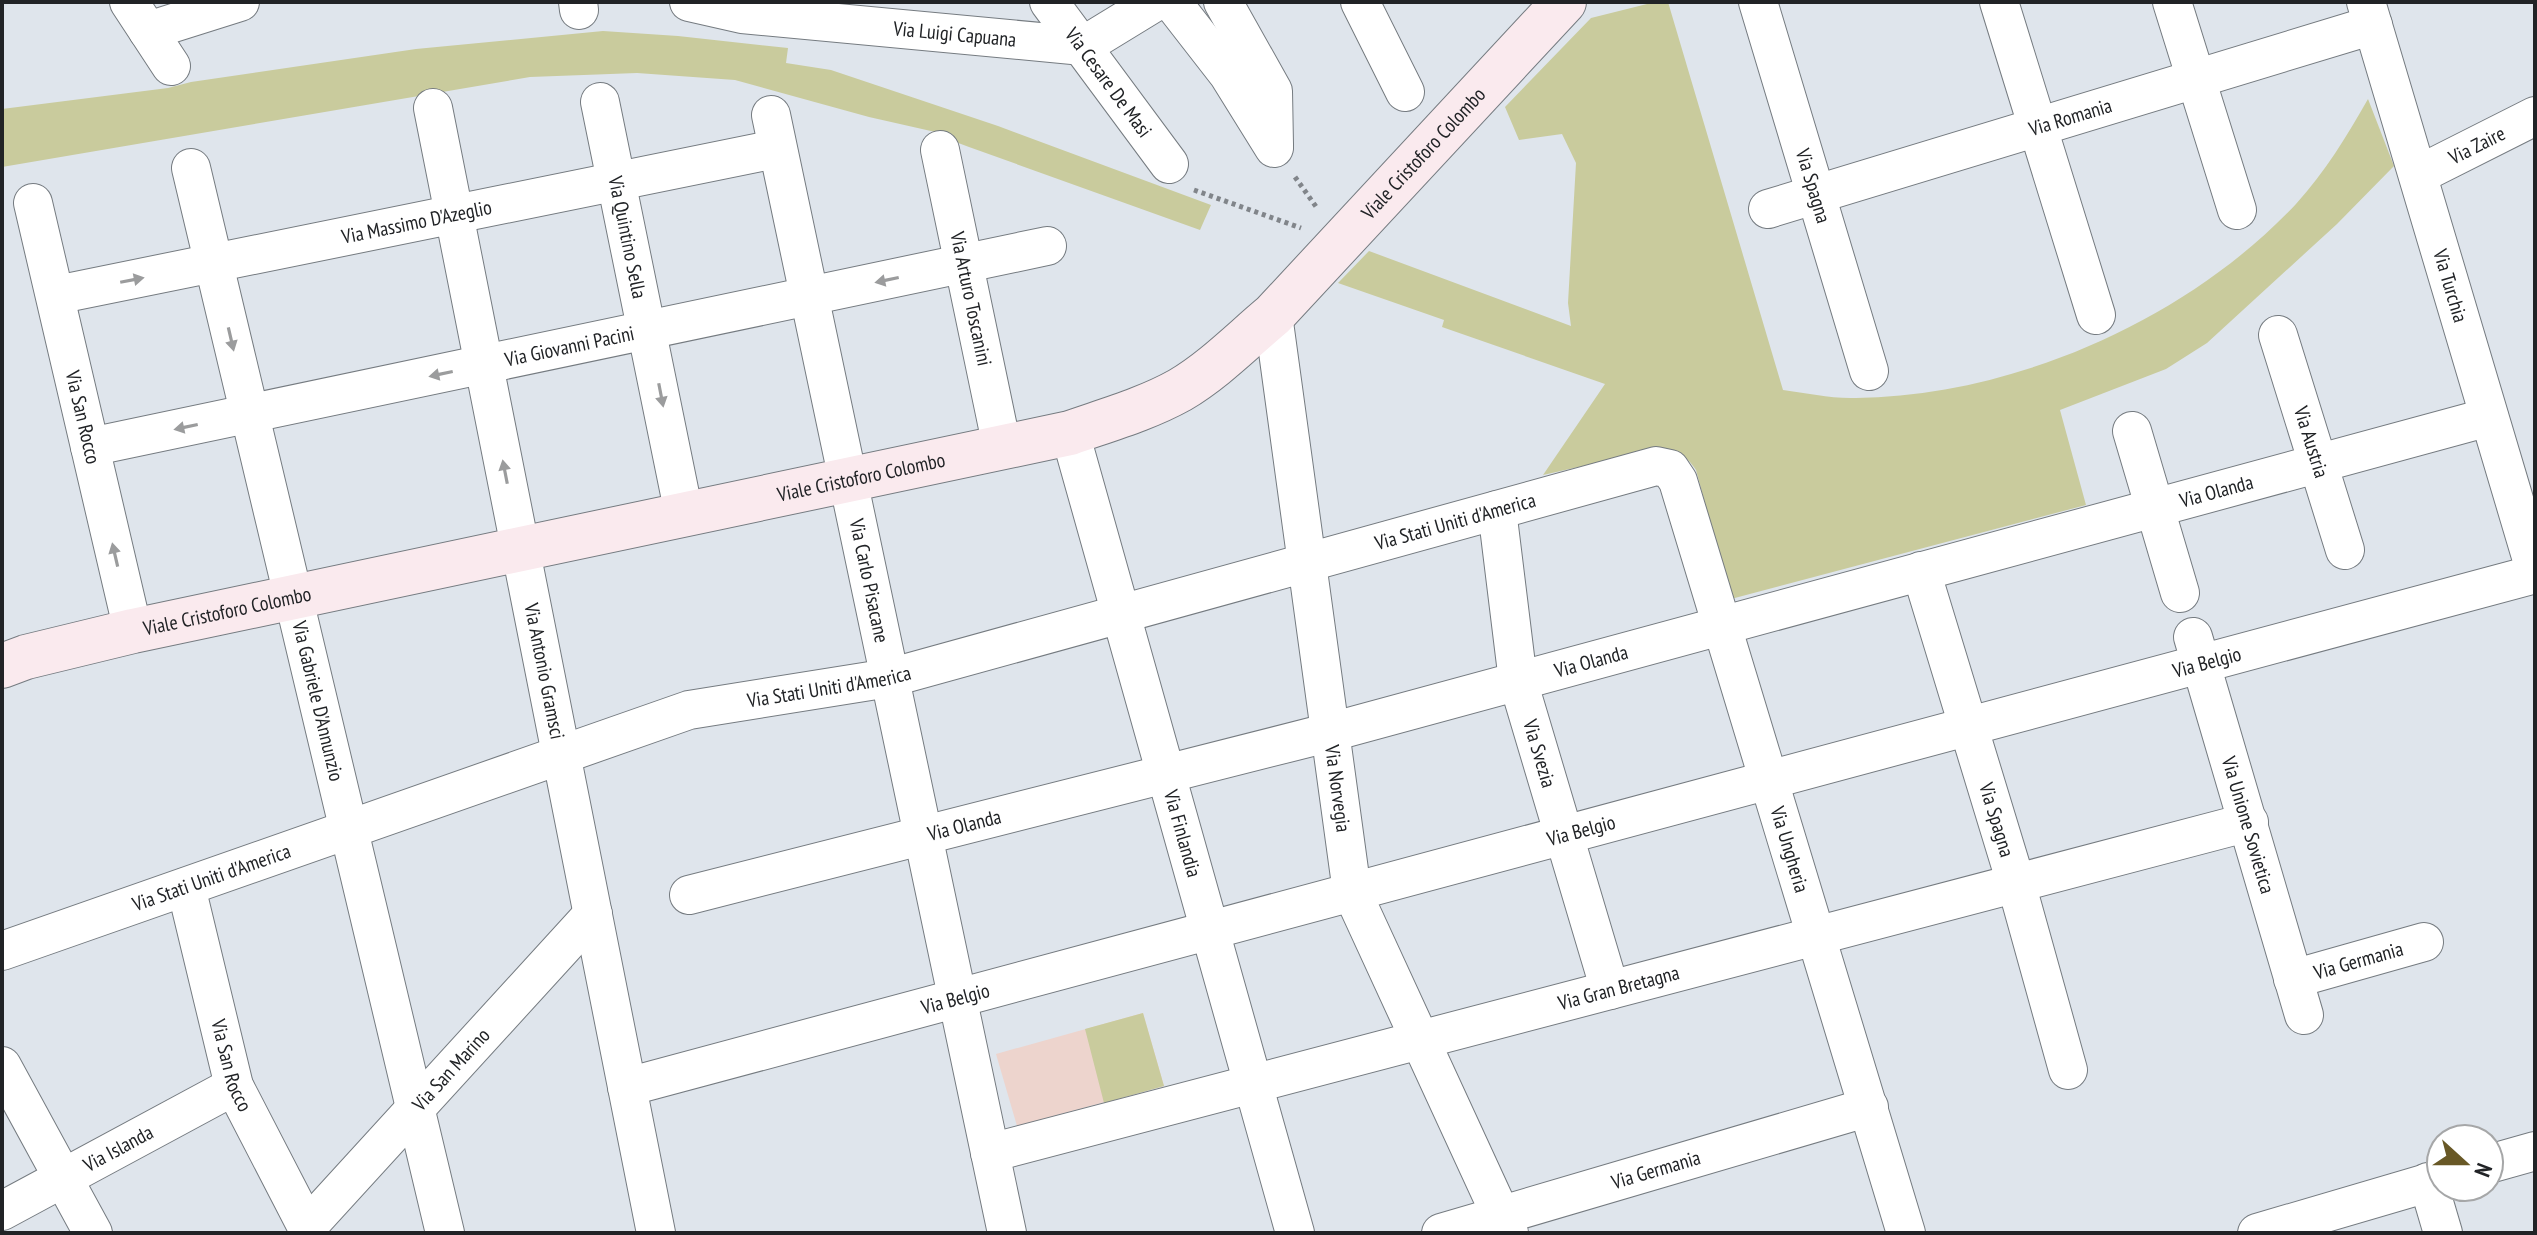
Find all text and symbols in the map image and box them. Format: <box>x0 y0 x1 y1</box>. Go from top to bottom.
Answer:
street label: Via Luigi Capuana <box>891 15 1017 53</box>
street label: Via Cesare De Masi <box>1059 21 1158 142</box>
street label: Viale Cristoforo Colombo <box>1355 82 1491 226</box>
street label: Via Romania <box>2025 92 2115 142</box>
street label: Via Zaire <box>2443 120 2510 171</box>
street label: Via Spagna <box>1790 145 1837 226</box>
street label: Via Quintino Sella <box>602 173 653 301</box>
street label: Via Massimo D'Azeglio <box>338 194 494 250</box>
street label: Via Arturo Toscanini <box>944 228 998 368</box>
street label: Via Turchia <box>2427 245 2474 325</box>
one-way arrow <box>120 273 145 285</box>
one-way arrow <box>874 274 899 287</box>
street label: Via Giovanni Pacini <box>502 320 637 373</box>
one-way arrow <box>225 327 237 352</box>
street label: Via San Rocco <box>59 367 107 467</box>
one-way arrow <box>428 368 453 381</box>
one-way arrow <box>655 382 667 407</box>
street label: Via Austria <box>2288 402 2335 481</box>
one-way arrow <box>174 421 199 434</box>
street label: Viale Cristoforo Colombo <box>774 447 948 508</box>
one-way arrow <box>498 460 511 485</box>
street label: Via Olanda <box>2176 469 2256 514</box>
street label: Via Stati Uniti d'America <box>1371 487 1538 556</box>
street label: Via Carlo Pisacane <box>843 515 895 645</box>
one-way arrow <box>108 543 121 568</box>
street label: Viale Cristoforo Colombo <box>140 581 314 642</box>
street label: Via Antonio Gramsci <box>518 600 571 741</box>
street label: Via Gabriele D'Annunzio <box>286 617 350 784</box>
street label: Via Olanda <box>1551 639 1631 684</box>
street label: Via Belgio <box>2169 641 2244 684</box>
street label: Via Stati Uniti d'America <box>744 660 914 714</box>
street label: Via Svezia <box>1517 715 1562 791</box>
street label: Via Norvegia <box>1319 742 1357 834</box>
street label: Via Unione Sovietica <box>2216 752 2281 897</box>
street label: Via Spagna <box>1973 778 2020 860</box>
street label: Via Finlandia <box>1158 786 1207 880</box>
street label: Via Ungheria <box>1764 802 1815 896</box>
street label: Via Olanda <box>924 803 1004 847</box>
street label: Via Belgio <box>1543 809 1618 852</box>
street label: Via Stati Uniti d'America <box>128 838 294 918</box>
street label: Via Germania <box>2310 936 2406 986</box>
street label: Via Gran Bretagna <box>1554 959 1682 1016</box>
street label: Via Belgio <box>917 977 992 1021</box>
street label: Via San Rocco <box>205 1016 258 1116</box>
street label: Via San Marino <box>406 1023 495 1117</box>
street label: Via Islanda <box>78 1119 158 1178</box>
north arrow <box>2425 1123 2505 1203</box>
street label: Via Germania <box>1607 1144 1703 1195</box>
text: N <box>2468 1160 2499 1181</box>

